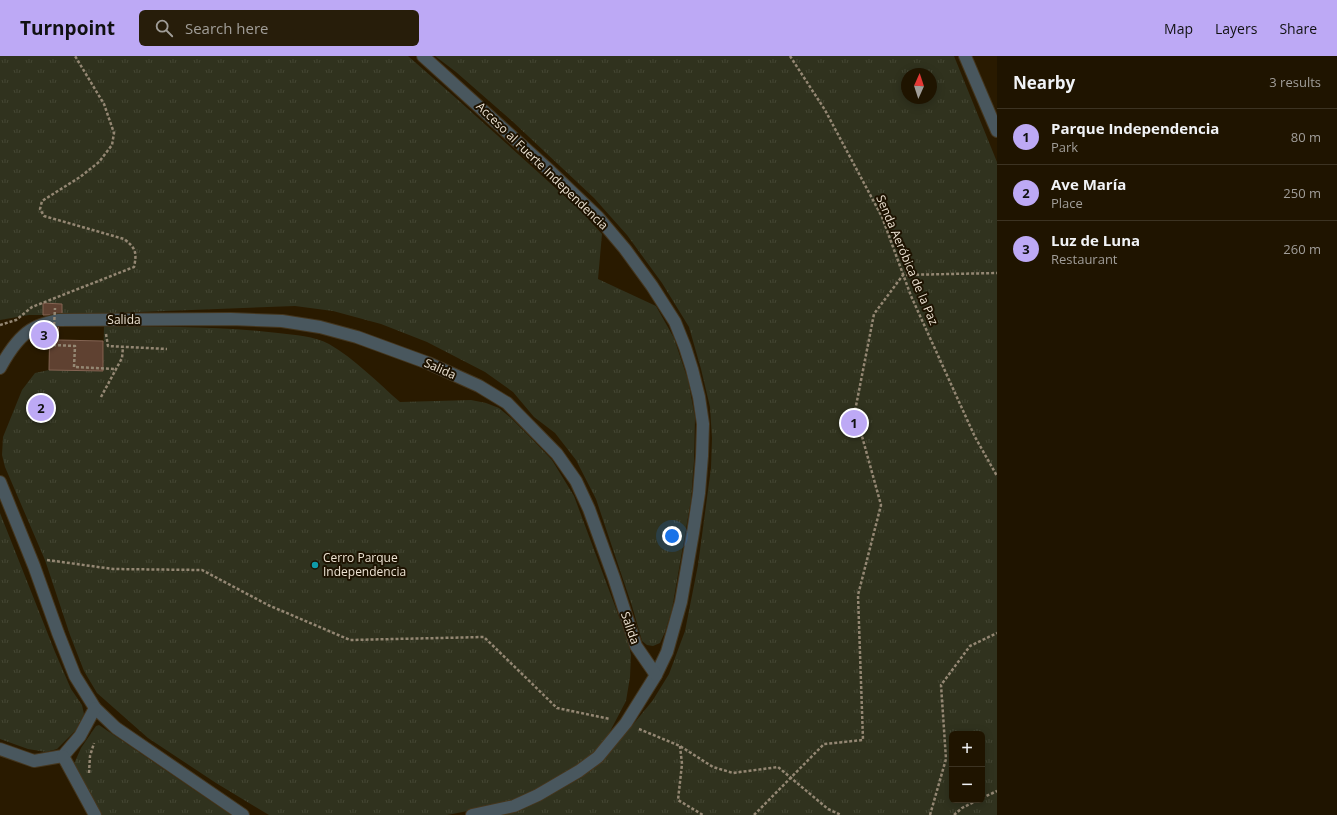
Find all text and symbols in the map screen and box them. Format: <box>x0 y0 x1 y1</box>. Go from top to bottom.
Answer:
search box <box>139 10 419 46</box>
text: Turnpoint <box>20 15 115 41</box>
icon: search <box>153 17 175 39</box>
text: Search here <box>185 18 269 38</box>
text: Map <box>1164 19 1193 38</box>
text: Layers <box>1215 19 1257 38</box>
text: Share <box>1279 19 1317 38</box>
north arrow <box>901 68 937 104</box>
text: Nearby <box>1013 71 1075 94</box>
text: 3 results <box>1269 73 1321 91</box>
street label: Acceso al Fuerte Independencia <box>473 98 612 233</box>
text: Parque Independencia <box>1051 118 1219 138</box>
text: 1 <box>1022 128 1030 146</box>
text: 80 m <box>1291 128 1321 146</box>
text: Park <box>1051 138 1078 156</box>
text: Ave María <box>1051 174 1126 194</box>
text: 2 <box>1022 184 1030 202</box>
text: 250 m <box>1283 184 1321 202</box>
street label: Senda Aeróbica de la Paz <box>872 192 943 328</box>
text: Place <box>1051 194 1083 212</box>
text: Luz de Luna <box>1051 230 1140 250</box>
text: 3 <box>1022 240 1030 258</box>
text: 260 m <box>1283 240 1321 258</box>
text: Restaurant <box>1051 250 1118 268</box>
street label: Salida <box>107 311 141 328</box>
pin: 3 <box>31 320 57 350</box>
street label: Salida <box>422 354 459 383</box>
pin: 2 <box>28 393 54 423</box>
pin: 1 <box>841 408 867 438</box>
your location <box>662 526 682 546</box>
place label: Cerro Parque Independencia <box>323 549 406 580</box>
marker: Cerro Parque Independencia <box>310 560 320 570</box>
street label: Salida <box>617 609 644 646</box>
map controls <box>949 731 985 803</box>
button: + <box>949 731 985 767</box>
button: − <box>949 767 985 803</box>

